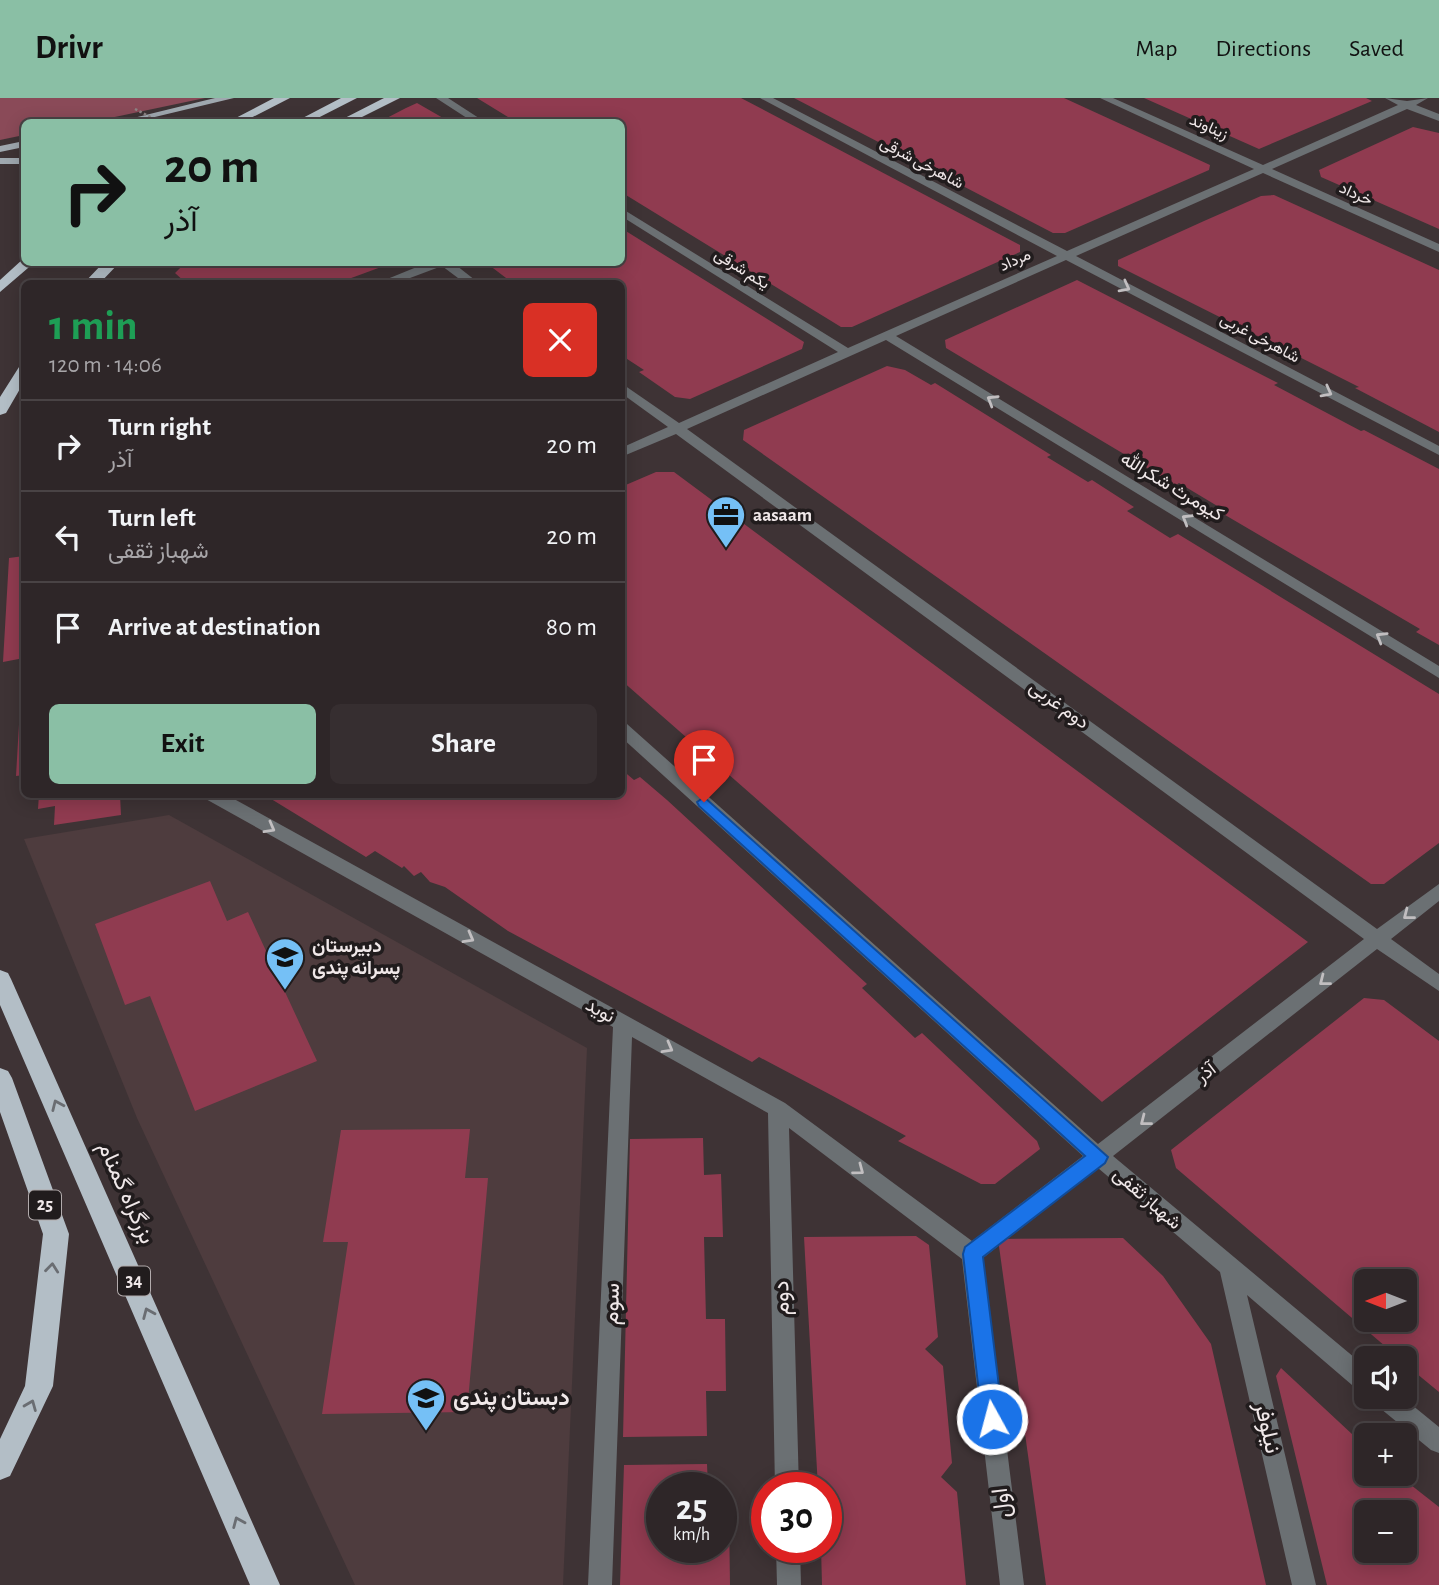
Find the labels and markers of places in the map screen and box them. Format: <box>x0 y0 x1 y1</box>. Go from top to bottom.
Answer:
office icon: aasaam <box>705 494 747 549</box>
place label: aasaam <box>753 506 812 525</box>
pin <box>674 730 734 802</box>
school or university icon: دبیرستان پسرانه پندی <box>264 936 306 991</box>
place label: دبیرستان پسرانه پندی <box>312 937 400 981</box>
school or university icon: دبستان پندی <box>405 1377 447 1432</box>
place label: دبستان پندی <box>453 1387 570 1413</box>

